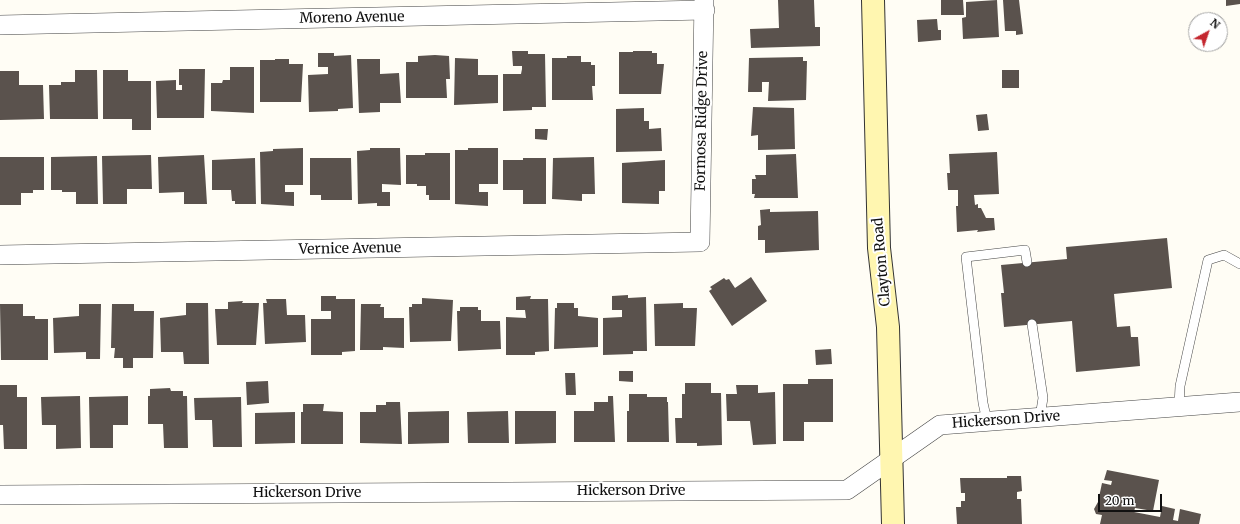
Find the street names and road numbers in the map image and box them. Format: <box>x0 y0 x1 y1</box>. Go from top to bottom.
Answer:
street label: Moreno Avenue <box>299 9 405 27</box>
street label: Formosa Ridge Drive <box>692 51 712 191</box>
street label: Clayton Road <box>870 217 894 307</box>
street label: Vernice Avenue <box>299 240 401 258</box>
street label: Hickerson Drive <box>951 408 1061 432</box>
street label: Hickerson Drive <box>577 483 685 499</box>
street label: Hickerson Drive <box>253 485 361 501</box>

